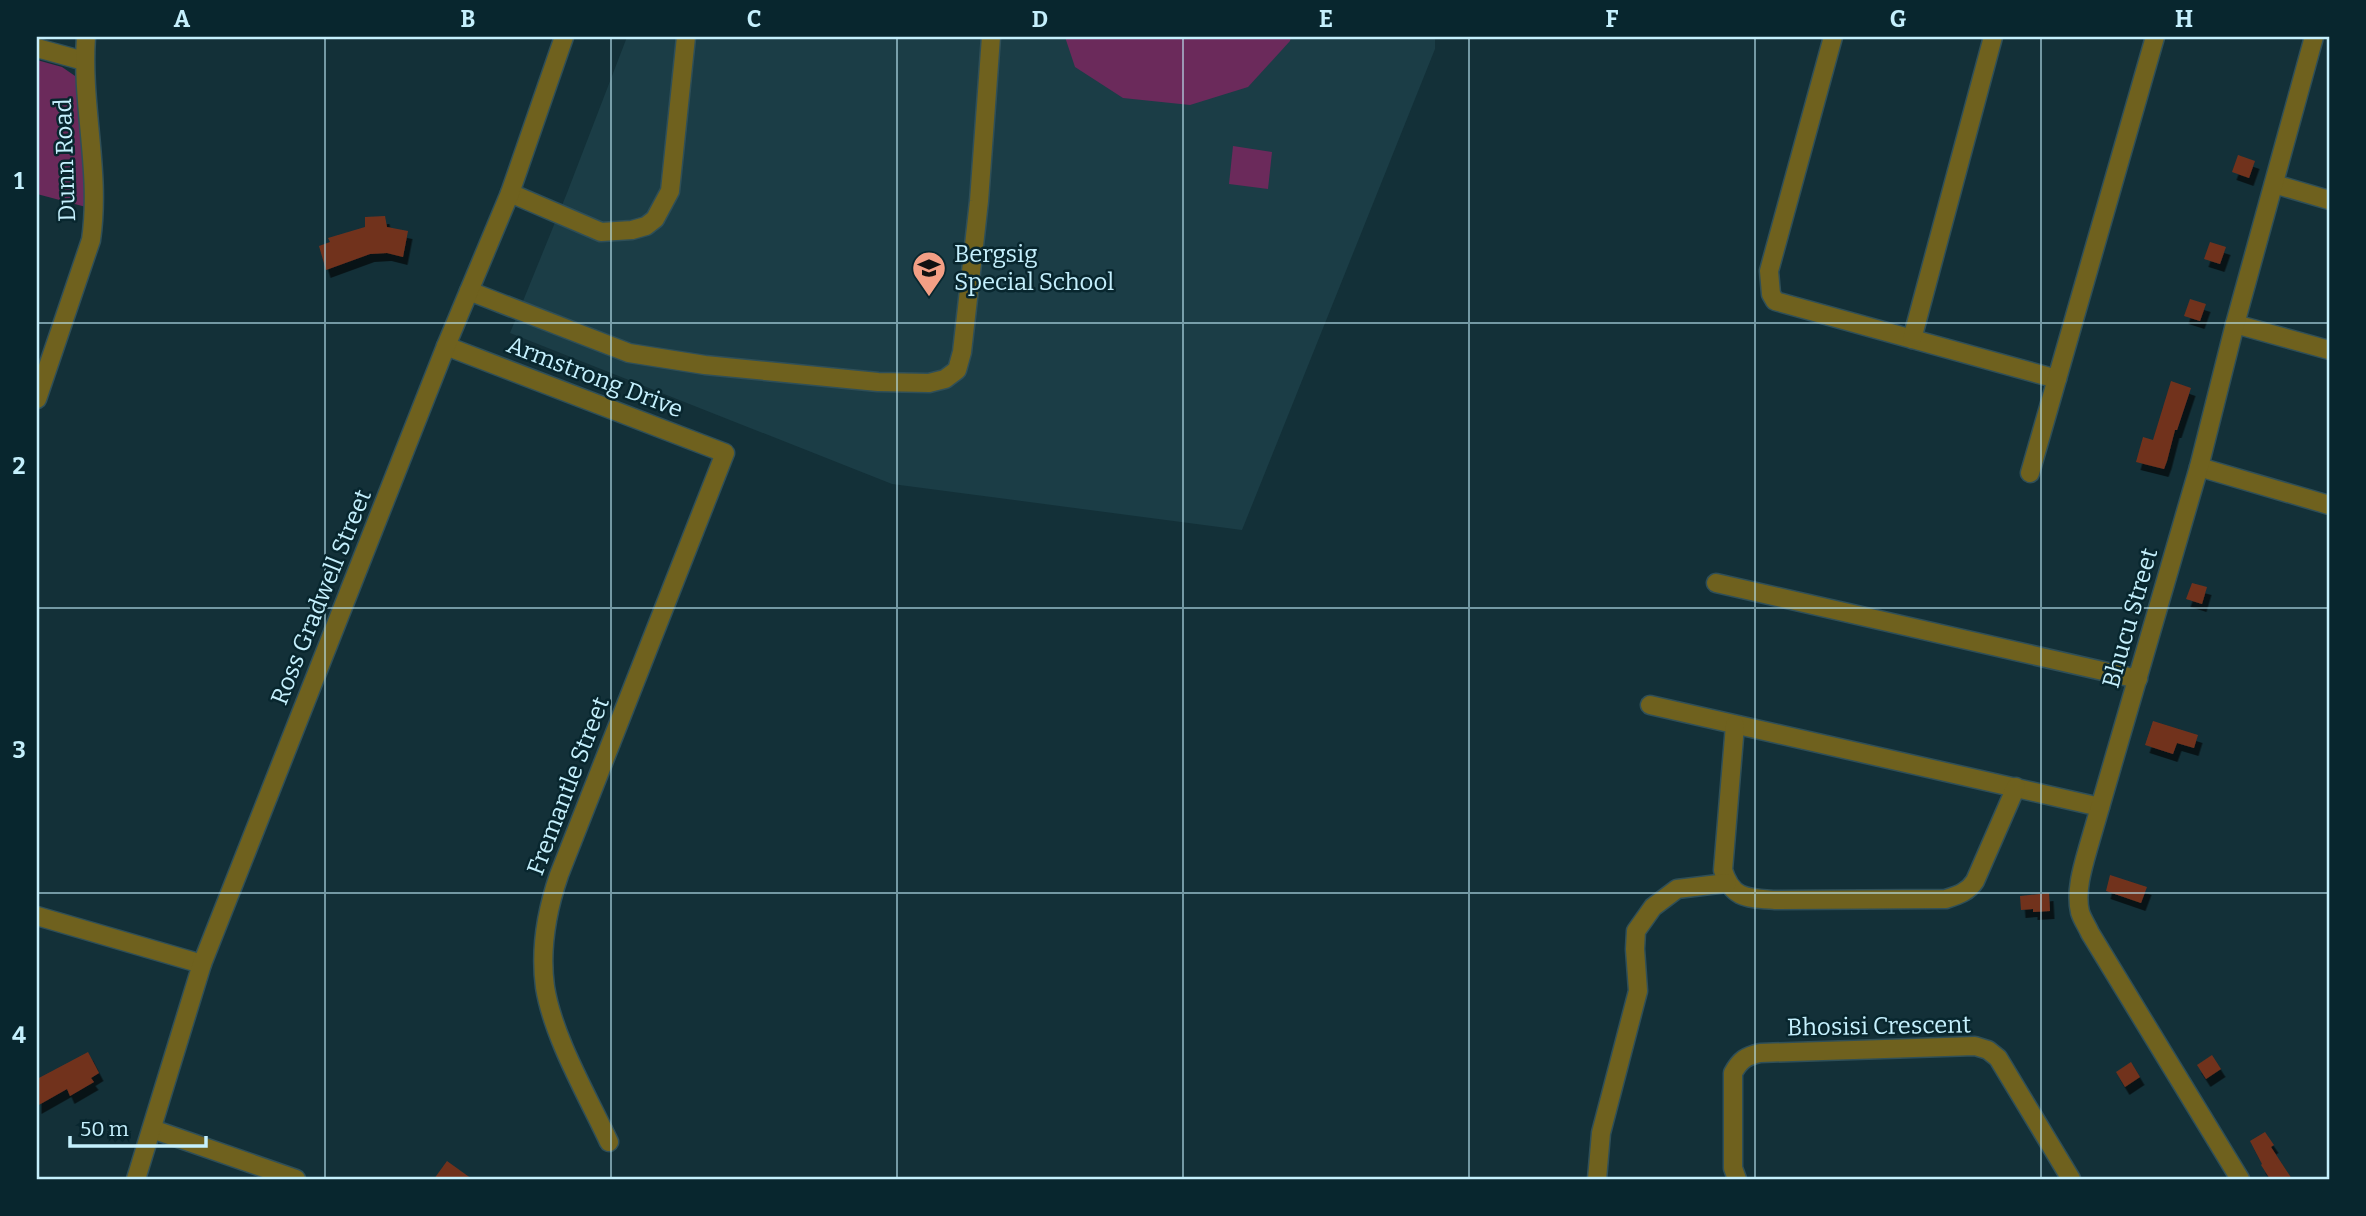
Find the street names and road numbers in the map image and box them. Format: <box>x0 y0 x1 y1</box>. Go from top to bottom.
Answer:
street label: Dunn Road <box>49 98 81 222</box>
street label: Armstrong Drive <box>503 331 687 423</box>
street label: Ross Gradwell Street <box>265 485 377 709</box>
street label: Bhucu Street <box>2097 544 2163 691</box>
street label: Fremantle Street <box>521 693 615 879</box>
street label: Bhosisi Crescent <box>1787 1010 1972 1042</box>

